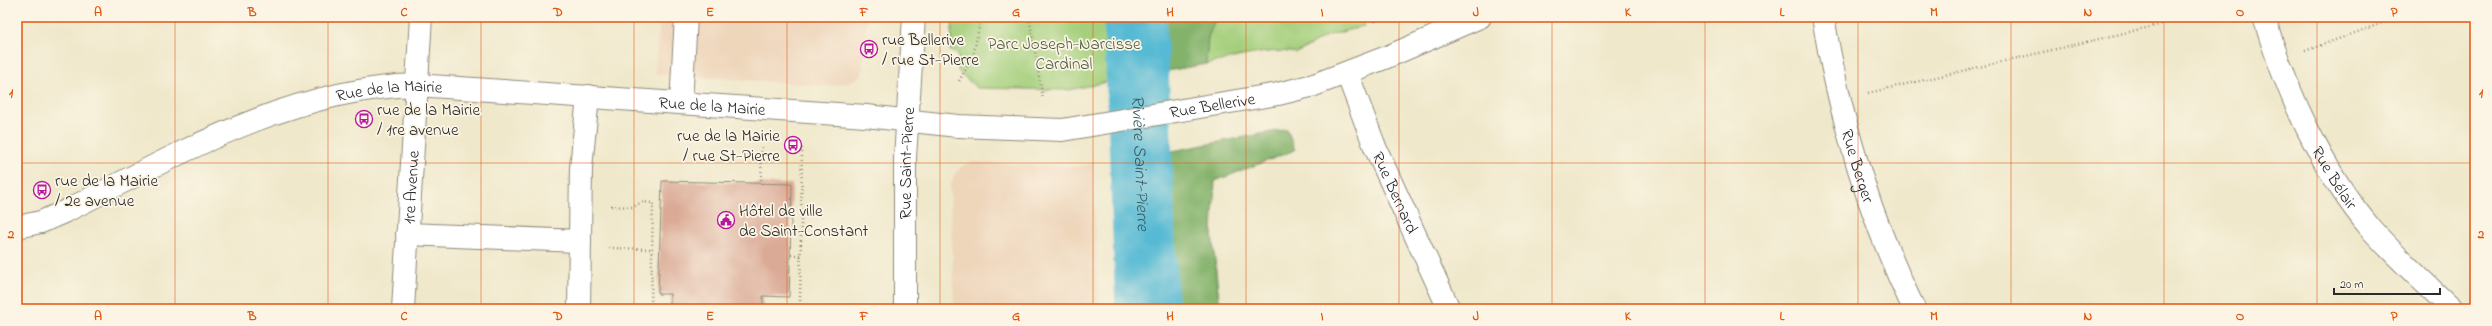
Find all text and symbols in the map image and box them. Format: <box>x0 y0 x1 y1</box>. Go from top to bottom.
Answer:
text: A <box>94 3 102 22</box>
text: B <box>247 3 257 22</box>
text: C <box>400 3 408 22</box>
text: D <box>552 3 563 22</box>
text: E <box>706 3 714 22</box>
text: F <box>859 3 869 22</box>
text: G <box>1012 3 1020 22</box>
text: H <box>1166 3 1174 22</box>
text: I <box>1320 3 1324 22</box>
text: J <box>1473 3 1479 22</box>
text: K <box>1625 3 1632 22</box>
text: L <box>1780 3 1786 22</box>
text: M <box>1930 3 1938 22</box>
text: N <box>2084 3 2093 22</box>
text: O <box>2236 3 2245 22</box>
text: P <box>2391 3 2398 22</box>
place label: rue Bellerive / rue St-Pierre <box>882 28 979 73</box>
park label: Parc Joseph-Narcisse Cardinal <box>987 32 1141 77</box>
bus stop icon: rue Bellerive / rue St-Pierre <box>859 39 879 59</box>
street label: Rue de la Mairie <box>334 74 444 109</box>
text: 1 <box>9 84 14 103</box>
text: 1 <box>2479 84 2484 103</box>
street label: Rue Bellerive <box>1168 87 1257 126</box>
street label: Rue de la Mairie <box>658 91 767 123</box>
water label: Rivière Saint-Pierre <box>1123 95 1155 232</box>
place label: rue de la Mairie / 1re avenue <box>377 98 480 143</box>
street label: Rue Saint-Pierre <box>894 106 922 219</box>
bus stop icon: rue de la Mairie / 1re avenue <box>354 109 374 129</box>
place label: rue de la Mairie / rue St-Pierre <box>677 124 780 169</box>
street label: Rue Berger <box>1834 127 1880 207</box>
bus stop icon: rue de la Mairie / rue St-Pierre <box>783 135 803 155</box>
street label: Rue Bélair <box>2304 142 2363 216</box>
street label: Rue Bernard <box>1365 148 1424 238</box>
street label: 1re Avenue <box>397 150 427 225</box>
place label: rue de la Mairie / 2e avenue <box>55 169 158 214</box>
bus stop icon: rue de la Mairie / 2e avenue <box>32 180 52 200</box>
place label: Hôtel de ville de Saint-Constant <box>739 199 869 244</box>
public building icon: Hôtel de ville de Saint-Constant <box>716 210 736 230</box>
text: 2 <box>7 225 15 244</box>
text: 2 <box>2477 225 2485 244</box>
scale bar <box>2334 270 2440 296</box>
text: 20 m <box>2340 276 2363 294</box>
text: A <box>94 307 102 326</box>
text: B <box>247 307 257 326</box>
text: C <box>400 307 408 326</box>
text: D <box>552 307 563 326</box>
text: E <box>706 307 714 326</box>
text: F <box>859 307 869 326</box>
text: G <box>1012 307 1020 326</box>
text: H <box>1166 307 1174 326</box>
text: I <box>1320 307 1324 326</box>
text: J <box>1473 307 1479 326</box>
text: K <box>1625 307 1632 326</box>
text: L <box>1780 307 1786 326</box>
text: M <box>1930 307 1938 326</box>
text: N <box>2084 307 2093 326</box>
text: O <box>2236 307 2245 326</box>
text: P <box>2391 307 2398 326</box>

